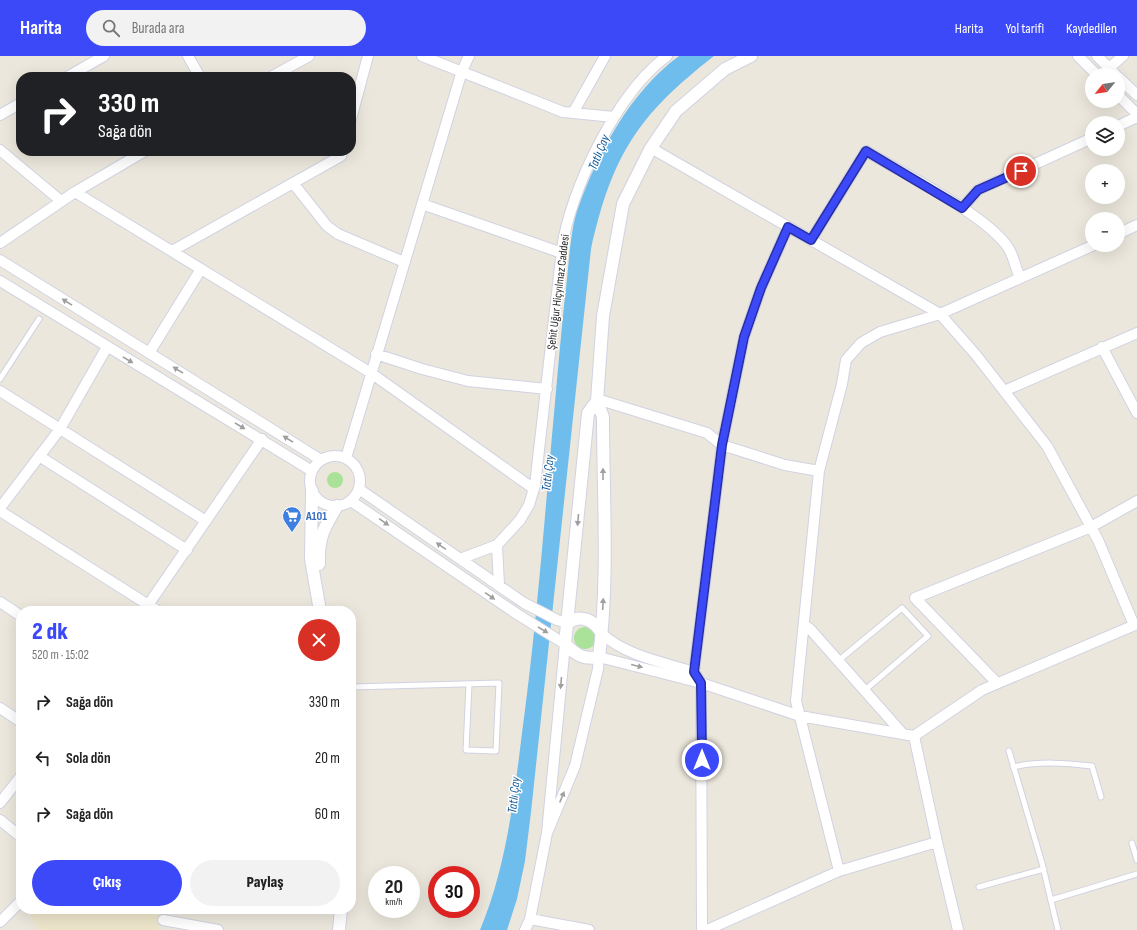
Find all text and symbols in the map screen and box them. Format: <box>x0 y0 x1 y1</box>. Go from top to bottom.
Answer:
search box <box>86 10 366 46</box>
text: Harita <box>20 17 62 40</box>
icon: search <box>100 17 122 39</box>
text: Burada ara <box>132 19 184 38</box>
text: Harita <box>955 20 983 37</box>
text: Yol tarifi <box>1005 20 1044 37</box>
text: Kaydedilen <box>1066 20 1117 37</box>
north arrow <box>1085 68 1125 108</box>
map controls <box>1085 68 1125 252</box>
text: 330 m <box>98 87 159 120</box>
icon: right <box>32 88 84 140</box>
button: layers <box>1085 116 1125 156</box>
text: Sağa dön <box>98 121 152 142</box>
water label: Tatlı Çay <box>585 131 614 172</box>
pin <box>1004 154 1038 188</box>
icon: arrive <box>1010 160 1032 182</box>
button: + <box>1085 164 1125 204</box>
button: − <box>1085 212 1125 252</box>
street label: Şehit Uğur Hiçyılmaz Caddesi <box>544 233 573 351</box>
one-way arrow <box>62 298 72 306</box>
one-way arrow <box>122 357 134 364</box>
one-way arrow <box>172 367 184 374</box>
one-way arrow <box>234 423 246 430</box>
one-way arrow <box>282 436 294 443</box>
water label: Tatlı Çay <box>538 453 558 492</box>
one-way arrow <box>600 467 606 480</box>
supermarket icon: A101 <box>281 505 303 533</box>
place label: A101 <box>305 509 327 524</box>
one-way arrow <box>575 514 582 526</box>
one-way arrow <box>378 518 389 526</box>
one-way arrow <box>436 542 447 550</box>
one-way arrow <box>485 592 496 600</box>
one-way arrow <box>600 598 607 610</box>
text: 2 dk <box>32 617 68 646</box>
button: close <box>298 619 340 661</box>
one-way arrow <box>537 626 549 633</box>
text: 520 m · 15:02 <box>32 647 89 663</box>
one-way arrow <box>631 664 643 670</box>
one-way arrow <box>558 677 565 689</box>
icon: right <box>32 691 54 713</box>
text: Sağa dön <box>66 693 113 712</box>
text: 330 m <box>309 693 340 712</box>
position arrow <box>681 739 723 781</box>
icon: left <box>32 747 54 769</box>
text: Sola dön <box>66 749 111 768</box>
text: 20 m <box>315 749 340 768</box>
water label: Tatlı Çay <box>504 775 524 814</box>
one-way arrow <box>559 792 565 803</box>
icon: right <box>32 803 54 825</box>
text: Sağa dön <box>66 805 113 824</box>
text: 60 m <box>315 805 340 824</box>
button: Çıkış <box>32 860 182 906</box>
button: Paylaş <box>190 860 340 906</box>
speed limit sign: 30 <box>428 866 480 918</box>
text: 20 <box>385 875 403 899</box>
text: km/h <box>385 896 403 908</box>

